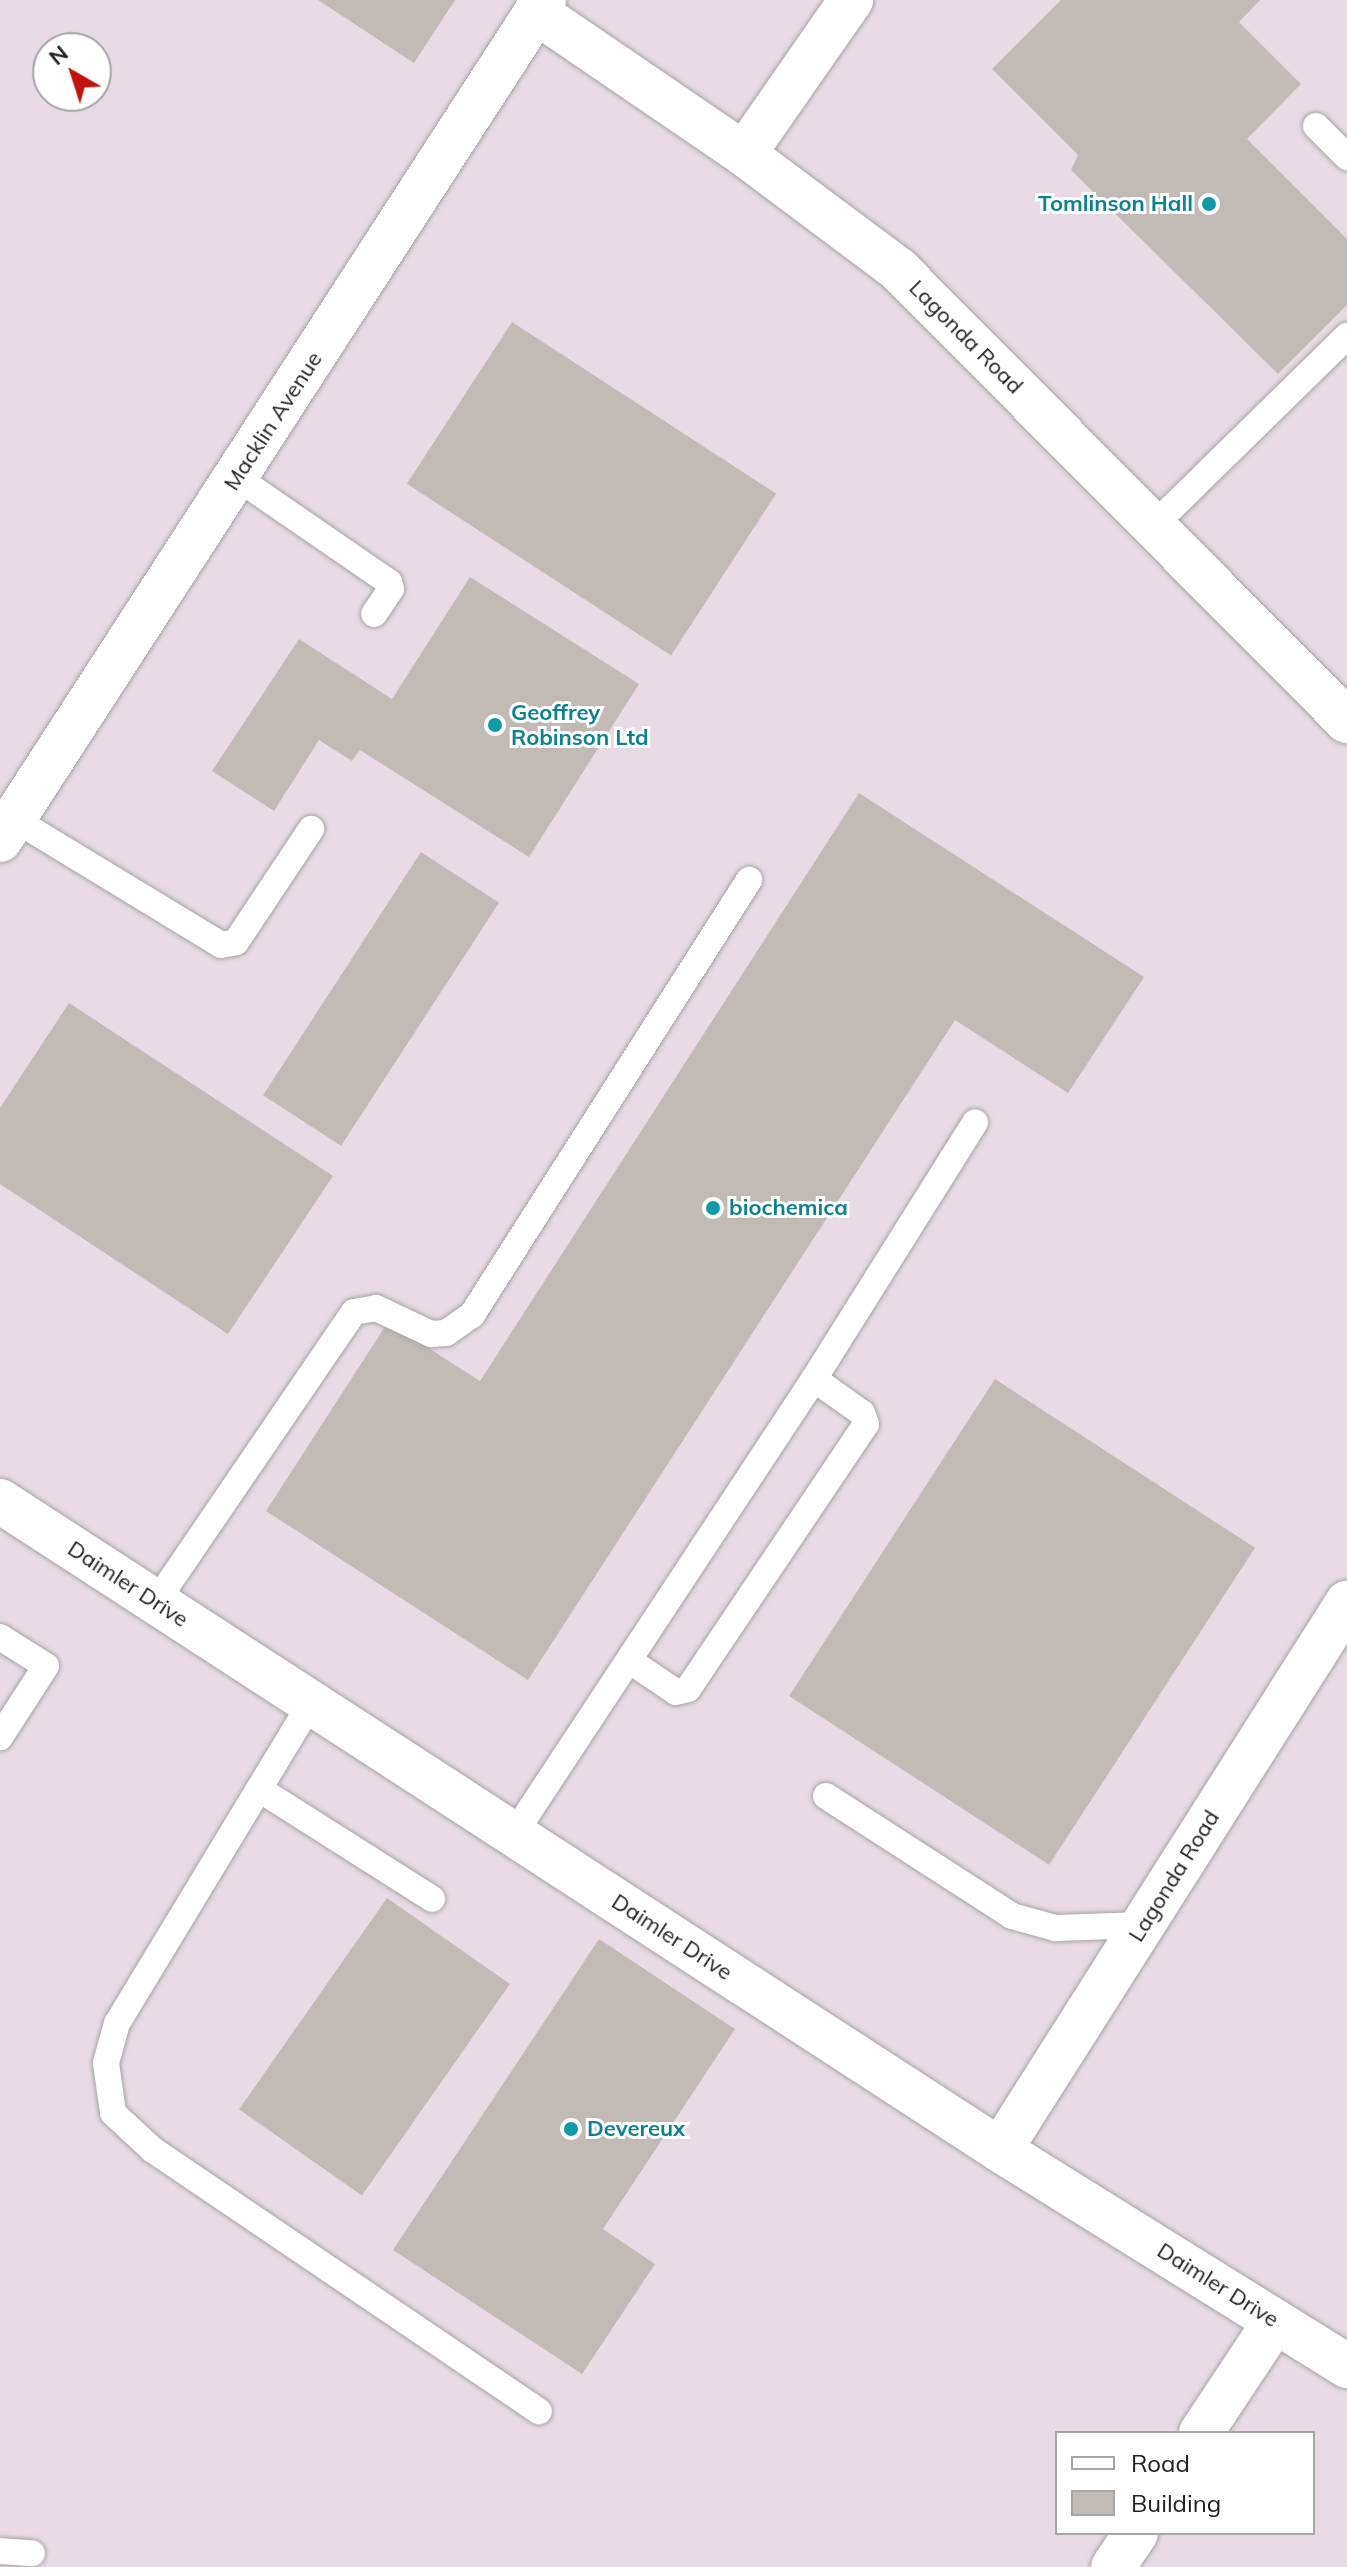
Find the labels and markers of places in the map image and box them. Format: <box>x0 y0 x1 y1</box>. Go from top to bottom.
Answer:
place label: Tomlinson Hall <box>1038 191 1193 217</box>
marker: Tomlinson Hall <box>1200 195 1218 213</box>
place label: Geoffrey Robinson Ltd <box>511 699 649 750</box>
marker: Geoffrey Robinson Ltd <box>486 716 504 734</box>
place label: biochemica <box>729 1195 848 1221</box>
marker: biochemica <box>704 1199 722 1217</box>
place label: Devereux <box>587 2116 685 2142</box>
marker: Devereux <box>562 2120 580 2138</box>

